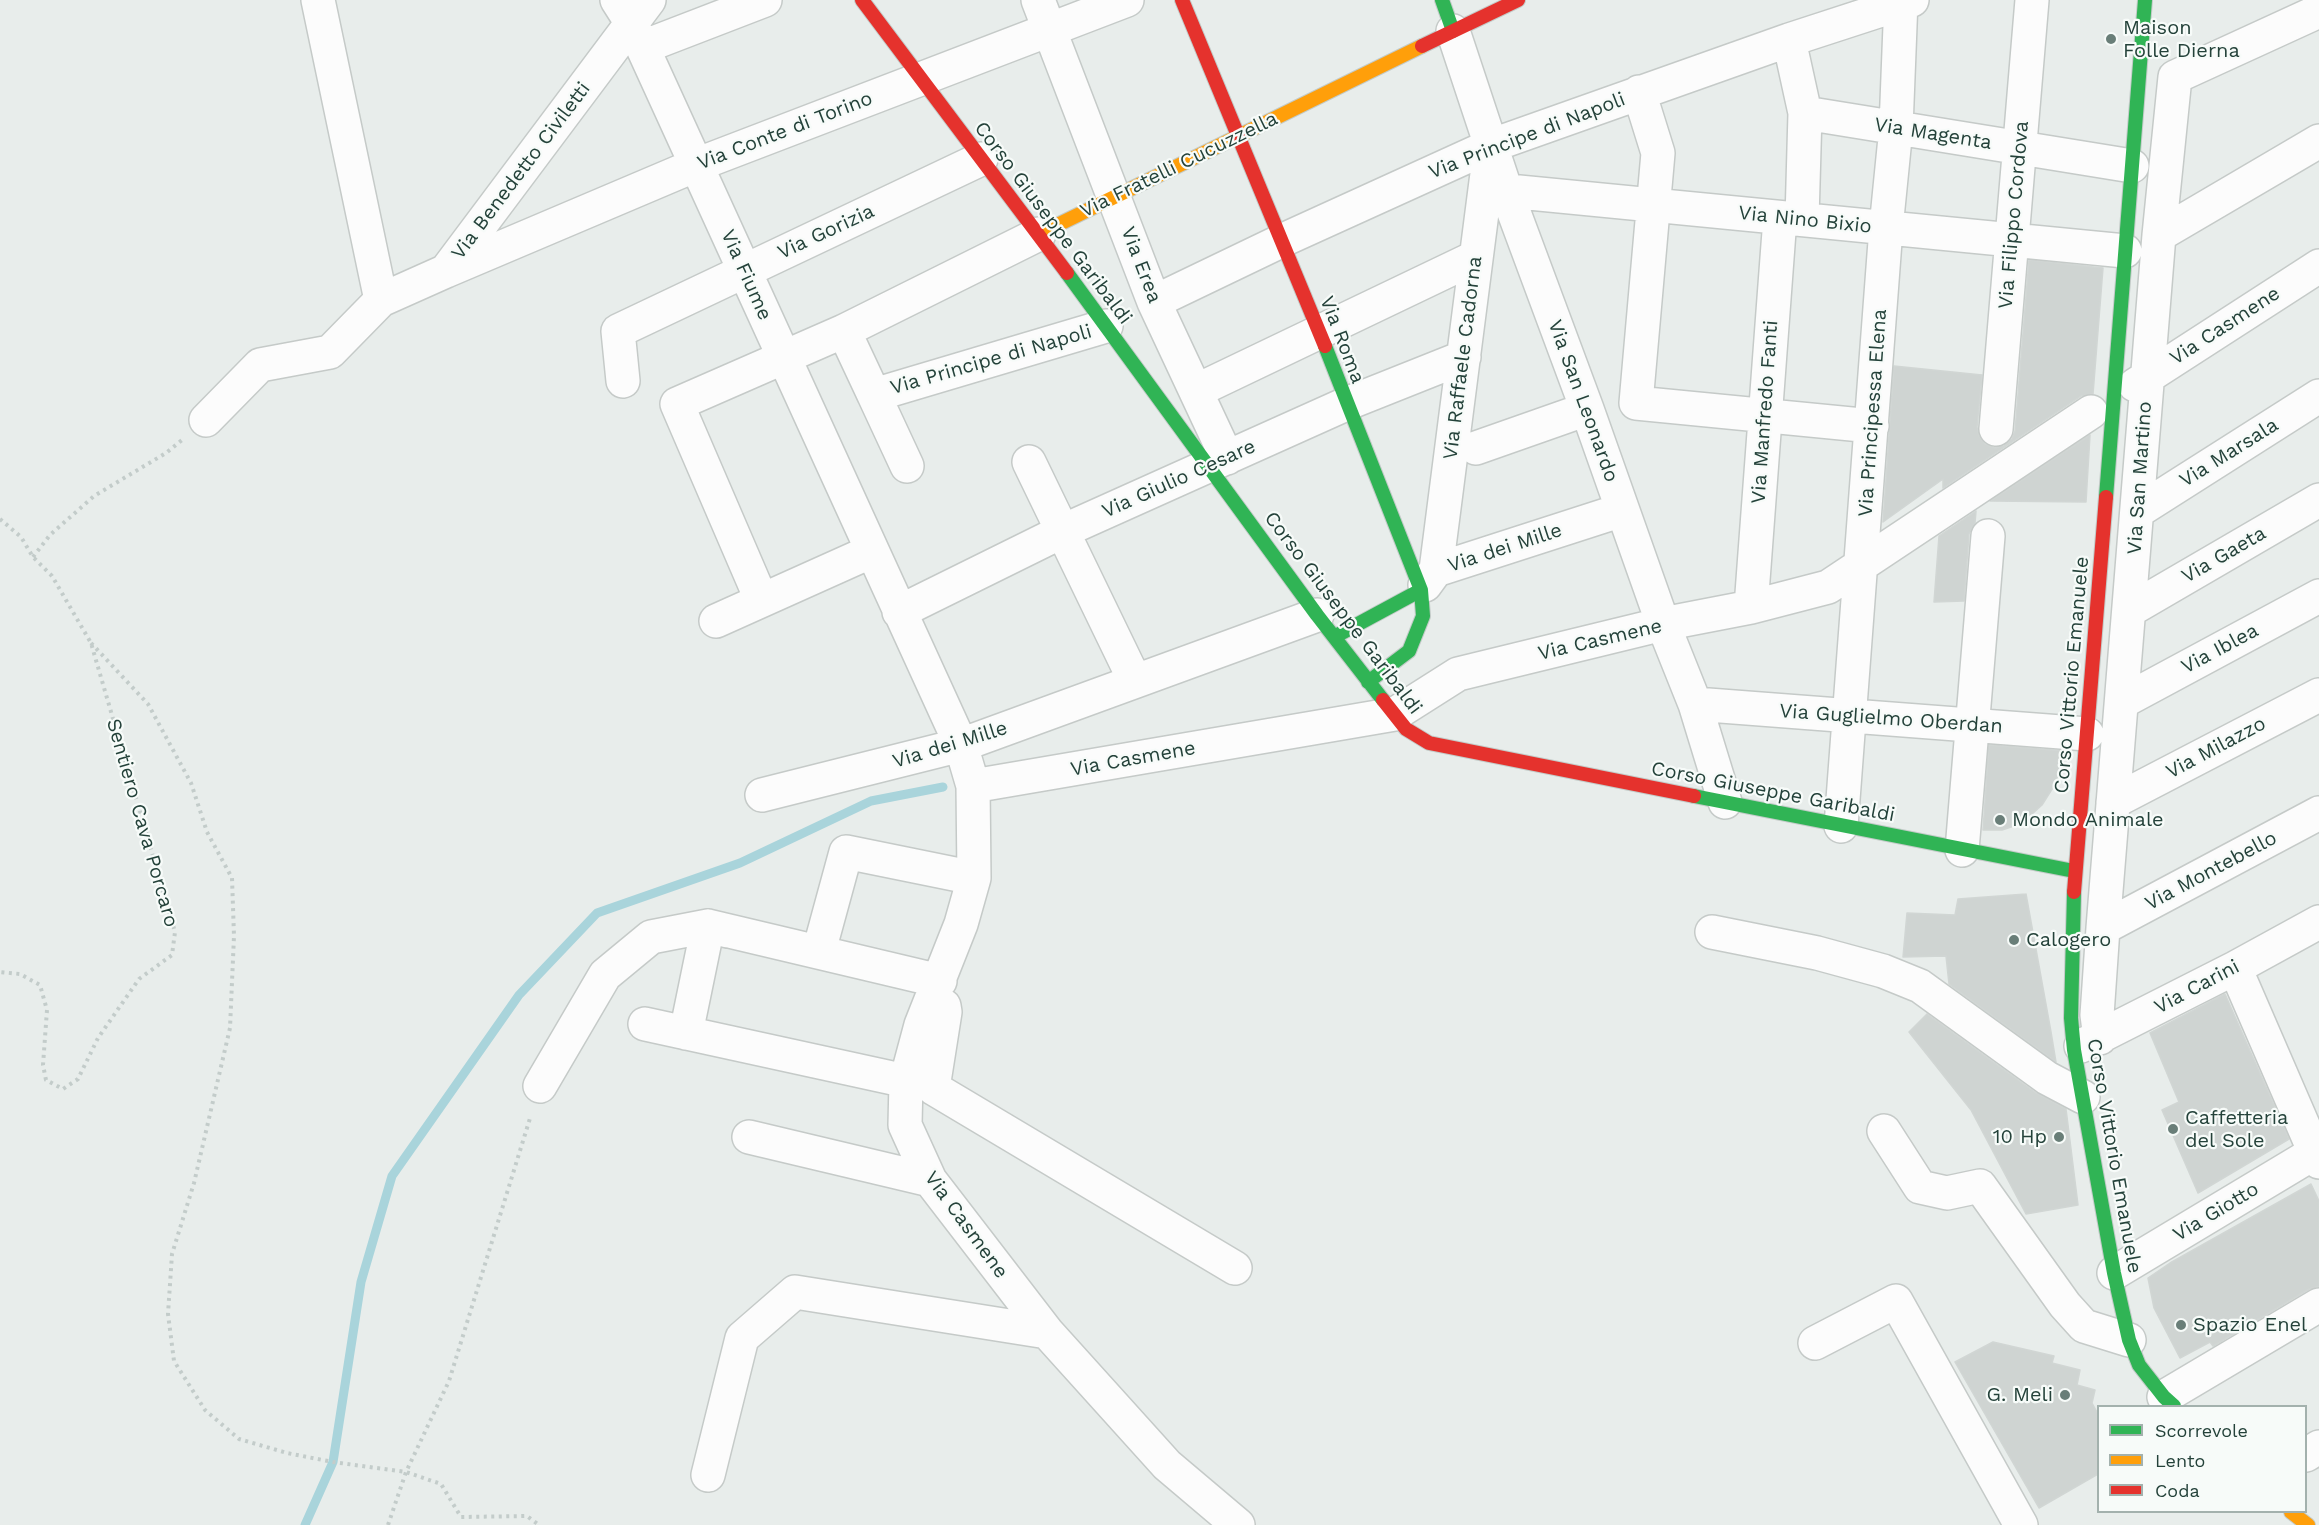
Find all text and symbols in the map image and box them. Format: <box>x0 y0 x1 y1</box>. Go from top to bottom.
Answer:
place label: Maison Folle Dierna <box>2123 16 2240 63</box>
marker: Maison Folle Dierna <box>2104 32 2118 46</box>
street label: Via Benedetto Civiletti <box>446 78 596 264</box>
street label: Via Conte di Torino <box>694 87 876 175</box>
street label: Via Principe di Napoli <box>1425 87 1629 185</box>
street label: Via Fratelli Cucuzzella <box>1076 107 1282 223</box>
street label: Via Magenta <box>1872 113 1994 155</box>
street label: Corso Giuseppe Garibaldi <box>969 117 1137 329</box>
street label: Via Filippo Cordova <box>1994 120 2034 310</box>
street label: Via Gorizia <box>774 199 878 265</box>
street label: Via Nino Bixio <box>1737 201 1873 239</box>
street label: Via Erea <box>1115 223 1167 307</box>
street label: Via Fiume <box>715 226 777 324</box>
street label: Via Raffaele Cadorna <box>1439 255 1487 461</box>
street label: Via Casmene <box>2165 281 2285 371</box>
street label: Via Roma <box>1314 293 1370 387</box>
street label: Via Principessa Elena <box>1854 308 1892 518</box>
street label: Via San Leonardo <box>1543 317 1623 485</box>
street label: Via Manfredo Fanti <box>1747 319 1783 505</box>
street label: Via Principe di Napoli <box>888 320 1094 400</box>
street label: Via San Martino <box>2123 401 2157 555</box>
street label: Via Marsala <box>2175 413 2283 493</box>
street label: Via Giulio Cesare <box>1099 434 1259 524</box>
street label: Corso Giuseppe Garibaldi <box>1259 507 1427 719</box>
street label: Via dei Mille <box>1445 518 1565 578</box>
street label: Via Gaeta <box>2178 521 2270 589</box>
street label: Corso Vittorio Emanuele <box>2050 555 2094 795</box>
street label: Via Casmene <box>1536 614 1664 666</box>
street label: Via Iblea <box>2177 619 2263 679</box>
street label: Via Guglielmo Oberdan <box>1778 699 2004 739</box>
street label: Via Milazzo <box>2162 712 2270 784</box>
street label: Sentiero Cava Porcaro <box>101 716 183 930</box>
street label: Via dei Mille <box>890 716 1010 774</box>
street label: Via Casmene <box>1069 736 1197 782</box>
street label: Corso Giuseppe Garibaldi <box>1649 757 1897 827</box>
place label: Mondo Animale <box>2012 808 2164 832</box>
marker: Mondo Animale <box>1993 813 2007 827</box>
street label: Via Montebello <box>2141 826 2281 916</box>
place label: Calogero <box>2026 928 2111 952</box>
marker: Calogero <box>2007 933 2021 947</box>
street label: Via Carini <box>2150 955 2244 1019</box>
street label: Corso Vittorio Emanuele <box>2082 1037 2146 1275</box>
place label: Caffetteria del Sole <box>2185 1106 2288 1153</box>
marker: Caffetteria del Sole <box>2166 1122 2180 1136</box>
place label: 10 Hp <box>1993 1125 2047 1149</box>
marker: 10 Hp <box>2052 1130 2066 1144</box>
street label: Via Casmene <box>919 1167 1013 1283</box>
street label: Via Giotto <box>2169 1177 2263 1247</box>
place label: Spazio Enel <box>2193 1313 2307 1337</box>
marker: Spazio Enel <box>2174 1318 2188 1332</box>
place label: G. Meli <box>1986 1383 2053 1407</box>
marker: G. Meli <box>2058 1388 2072 1402</box>
legend <box>2097 1405 2307 1513</box>
text: Scorrevole <box>2155 1420 2248 1441</box>
text: Lento <box>2155 1450 2205 1471</box>
text: Coda <box>2155 1480 2200 1501</box>

